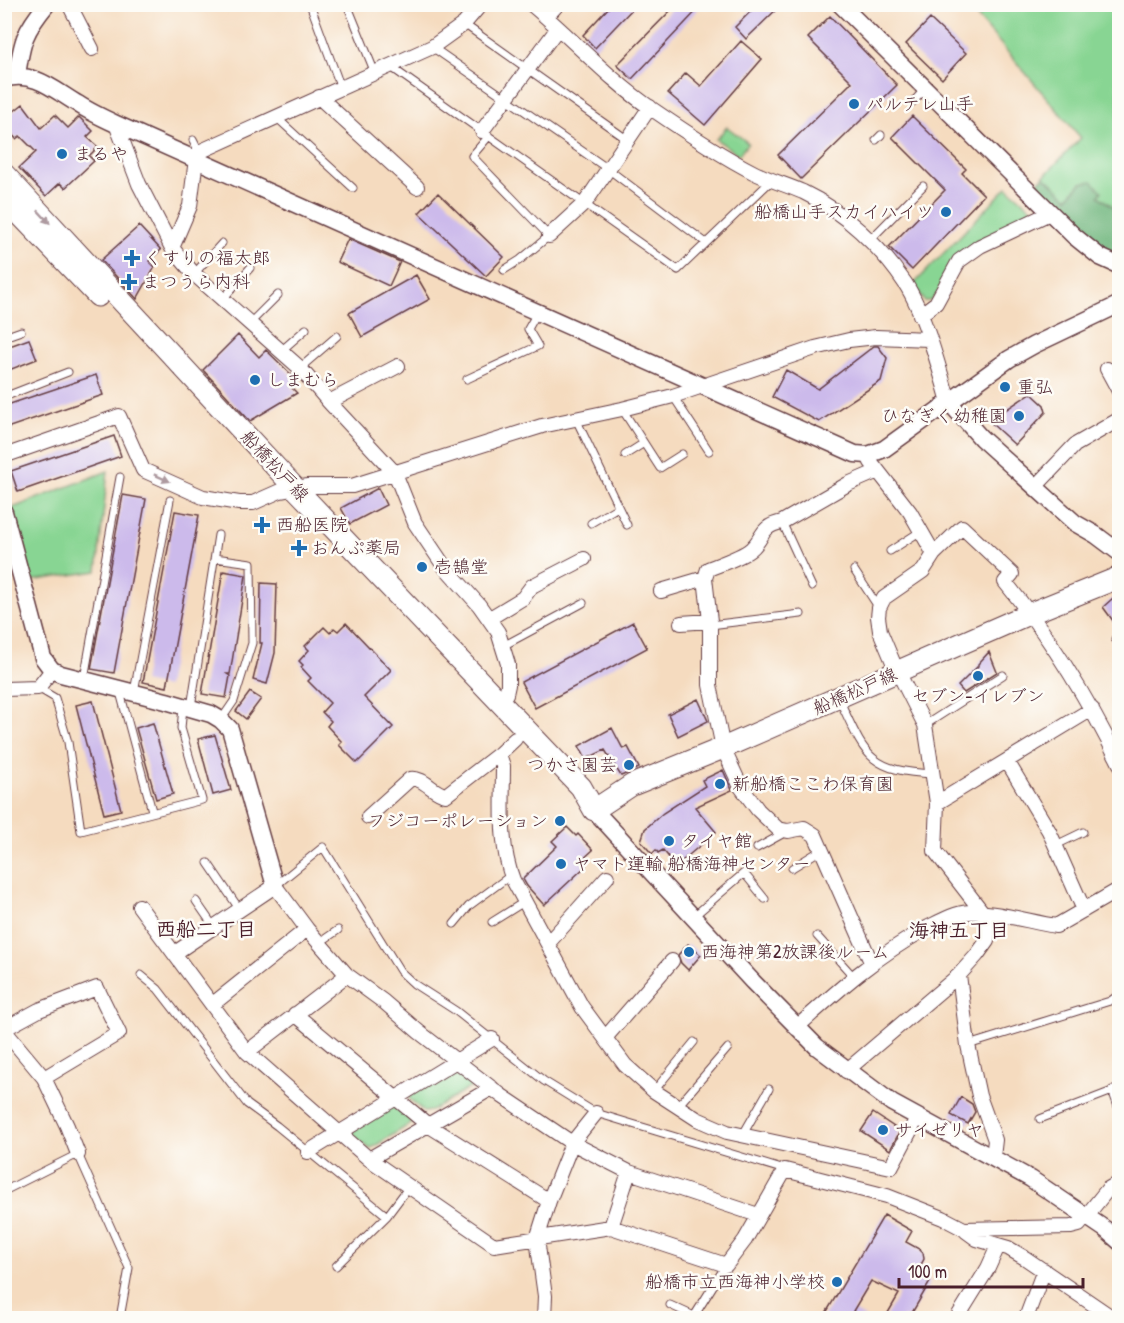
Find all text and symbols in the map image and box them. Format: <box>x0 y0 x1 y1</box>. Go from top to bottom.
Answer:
place label: パルテレ山手 <box>866 91 974 116</box>
marker: パルテレ山手 <box>847 97 861 111</box>
place label: まるや <box>74 141 128 166</box>
marker: まるや <box>55 147 69 161</box>
place label: 船橋山手スカイハイツ <box>754 199 934 224</box>
marker: 船橋山手スカイハイツ <box>939 205 953 219</box>
one-way arrow <box>37 210 51 225</box>
place label: くすりの福太郎 <box>144 245 270 270</box>
marker: くすりの福太郎 <box>125 251 139 265</box>
place label: まつうら内科 <box>142 269 250 294</box>
marker: まつうら内科 <box>120 273 138 291</box>
place label: しまむら <box>267 367 339 392</box>
marker: しまむら <box>248 373 262 387</box>
place label: 重弘 <box>1017 374 1053 399</box>
marker: 重弘 <box>998 380 1012 394</box>
place label: ひなぎく幼稚園 <box>881 403 1007 428</box>
marker: ひなぎく幼稚園 <box>1012 409 1026 423</box>
street label: 船橋松戸線 <box>236 424 315 507</box>
one-way arrow <box>153 474 170 483</box>
place label: 西船医院 <box>276 512 348 537</box>
marker: 西船医院 <box>253 516 271 534</box>
place label: おんぷ薬局 <box>311 535 401 560</box>
marker: おんぷ薬局 <box>292 541 306 555</box>
place label: 壱鵠堂 <box>434 554 488 579</box>
marker: 壱鵠堂 <box>415 560 429 574</box>
street label: 船橋松戸線 <box>809 661 901 720</box>
marker: セブン-イレブン <box>971 669 985 683</box>
place label: セブン-イレブン <box>911 683 1045 708</box>
place label: つかさ園芸 <box>527 752 617 777</box>
marker: つかさ園芸 <box>622 758 636 772</box>
place label: 新船橋ここわ保育園 <box>732 771 894 796</box>
marker: 新船橋ここわ保育園 <box>713 777 727 791</box>
place label: フジコーポレーション <box>368 808 548 833</box>
marker: フジコーポレーション <box>553 814 567 828</box>
place label: タイヤ館 <box>681 828 752 853</box>
marker: タイヤ館 <box>662 834 676 848</box>
place label: ヤマト運輸 船橋海神センター <box>573 851 810 876</box>
marker: ヤマト運輸 船橋海神センター <box>554 857 568 871</box>
district label: 西船二丁目 <box>156 915 256 942</box>
district label: 海神五丁目 <box>909 916 1009 943</box>
place label: 西海神第2放課後ルーム <box>701 939 889 964</box>
marker: 西海神第2放課後ルーム <box>682 945 696 959</box>
place label: サイゼリヤ <box>895 1117 984 1142</box>
marker: サイゼリヤ <box>876 1123 890 1137</box>
scale bar <box>899 1251 1084 1289</box>
text: 100 m <box>908 1259 947 1284</box>
place label: 船橋市立西海神小学校 <box>645 1269 825 1294</box>
marker: 船橋市立西海神小学校 <box>830 1275 844 1289</box>

